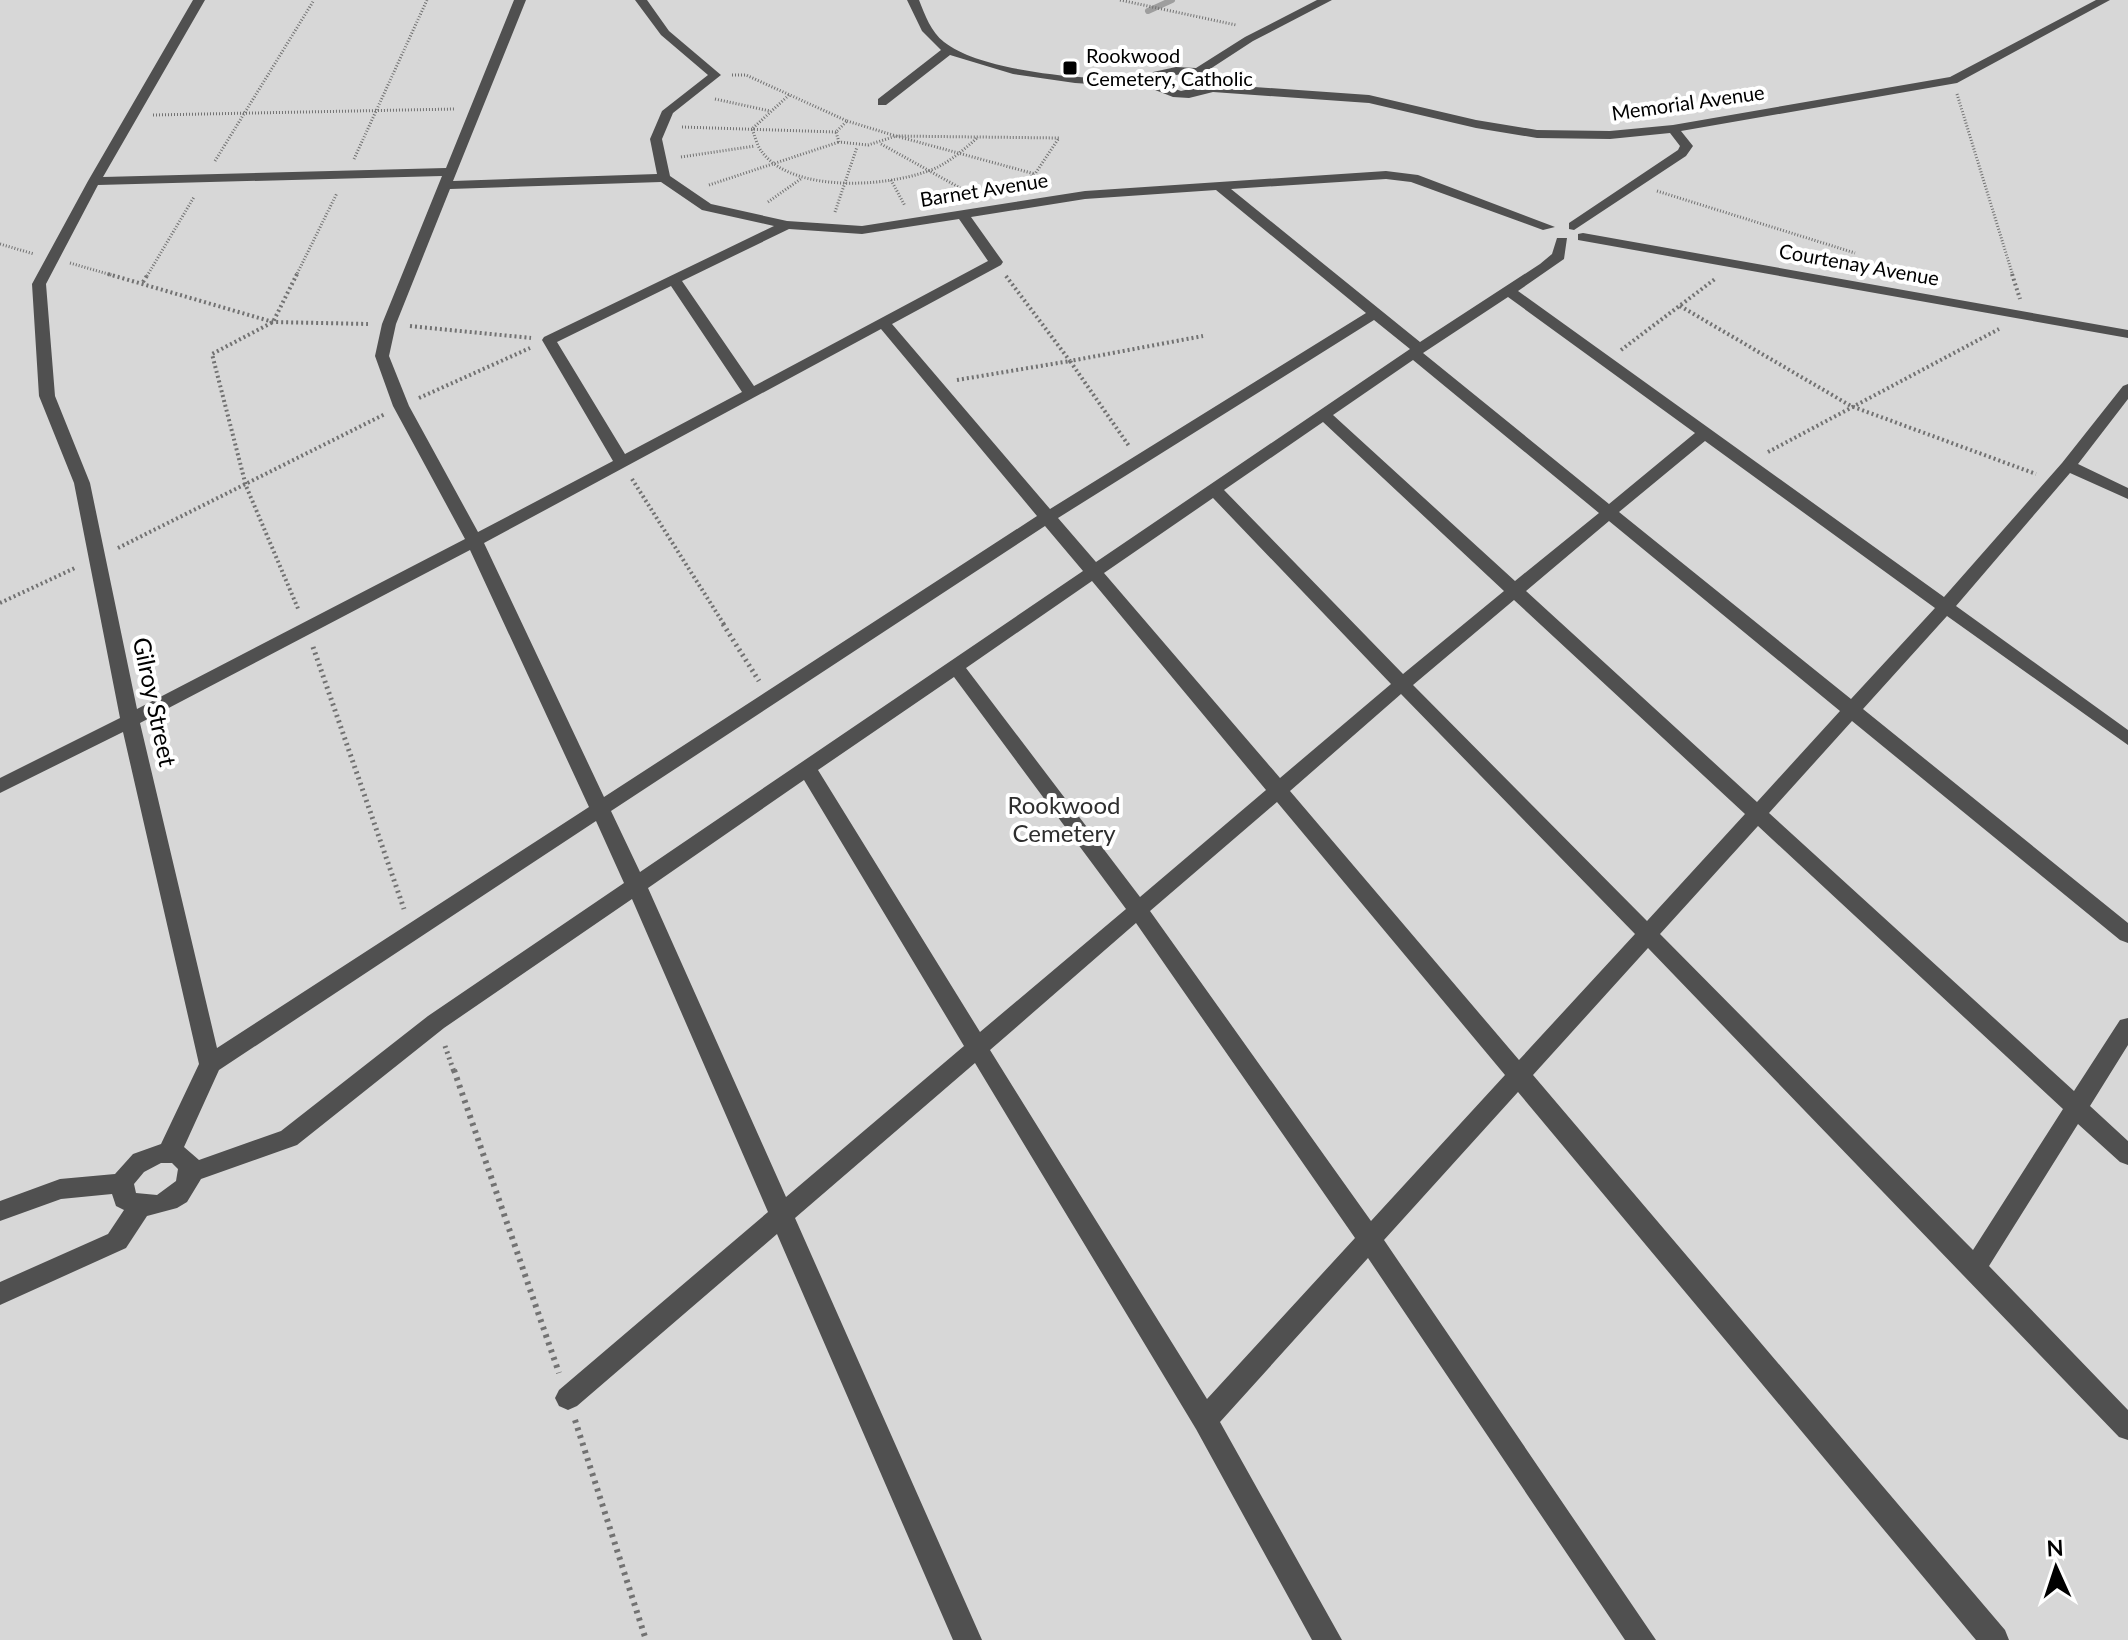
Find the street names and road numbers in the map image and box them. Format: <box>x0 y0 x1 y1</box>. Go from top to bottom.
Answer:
street label: Memorial Avenue <box>1610 79 1766 125</box>
street label: Barnet Avenue <box>918 167 1050 211</box>
street label: Courtenay Avenue <box>1777 238 1941 290</box>
street label: Gilroy Street <box>128 634 183 769</box>

